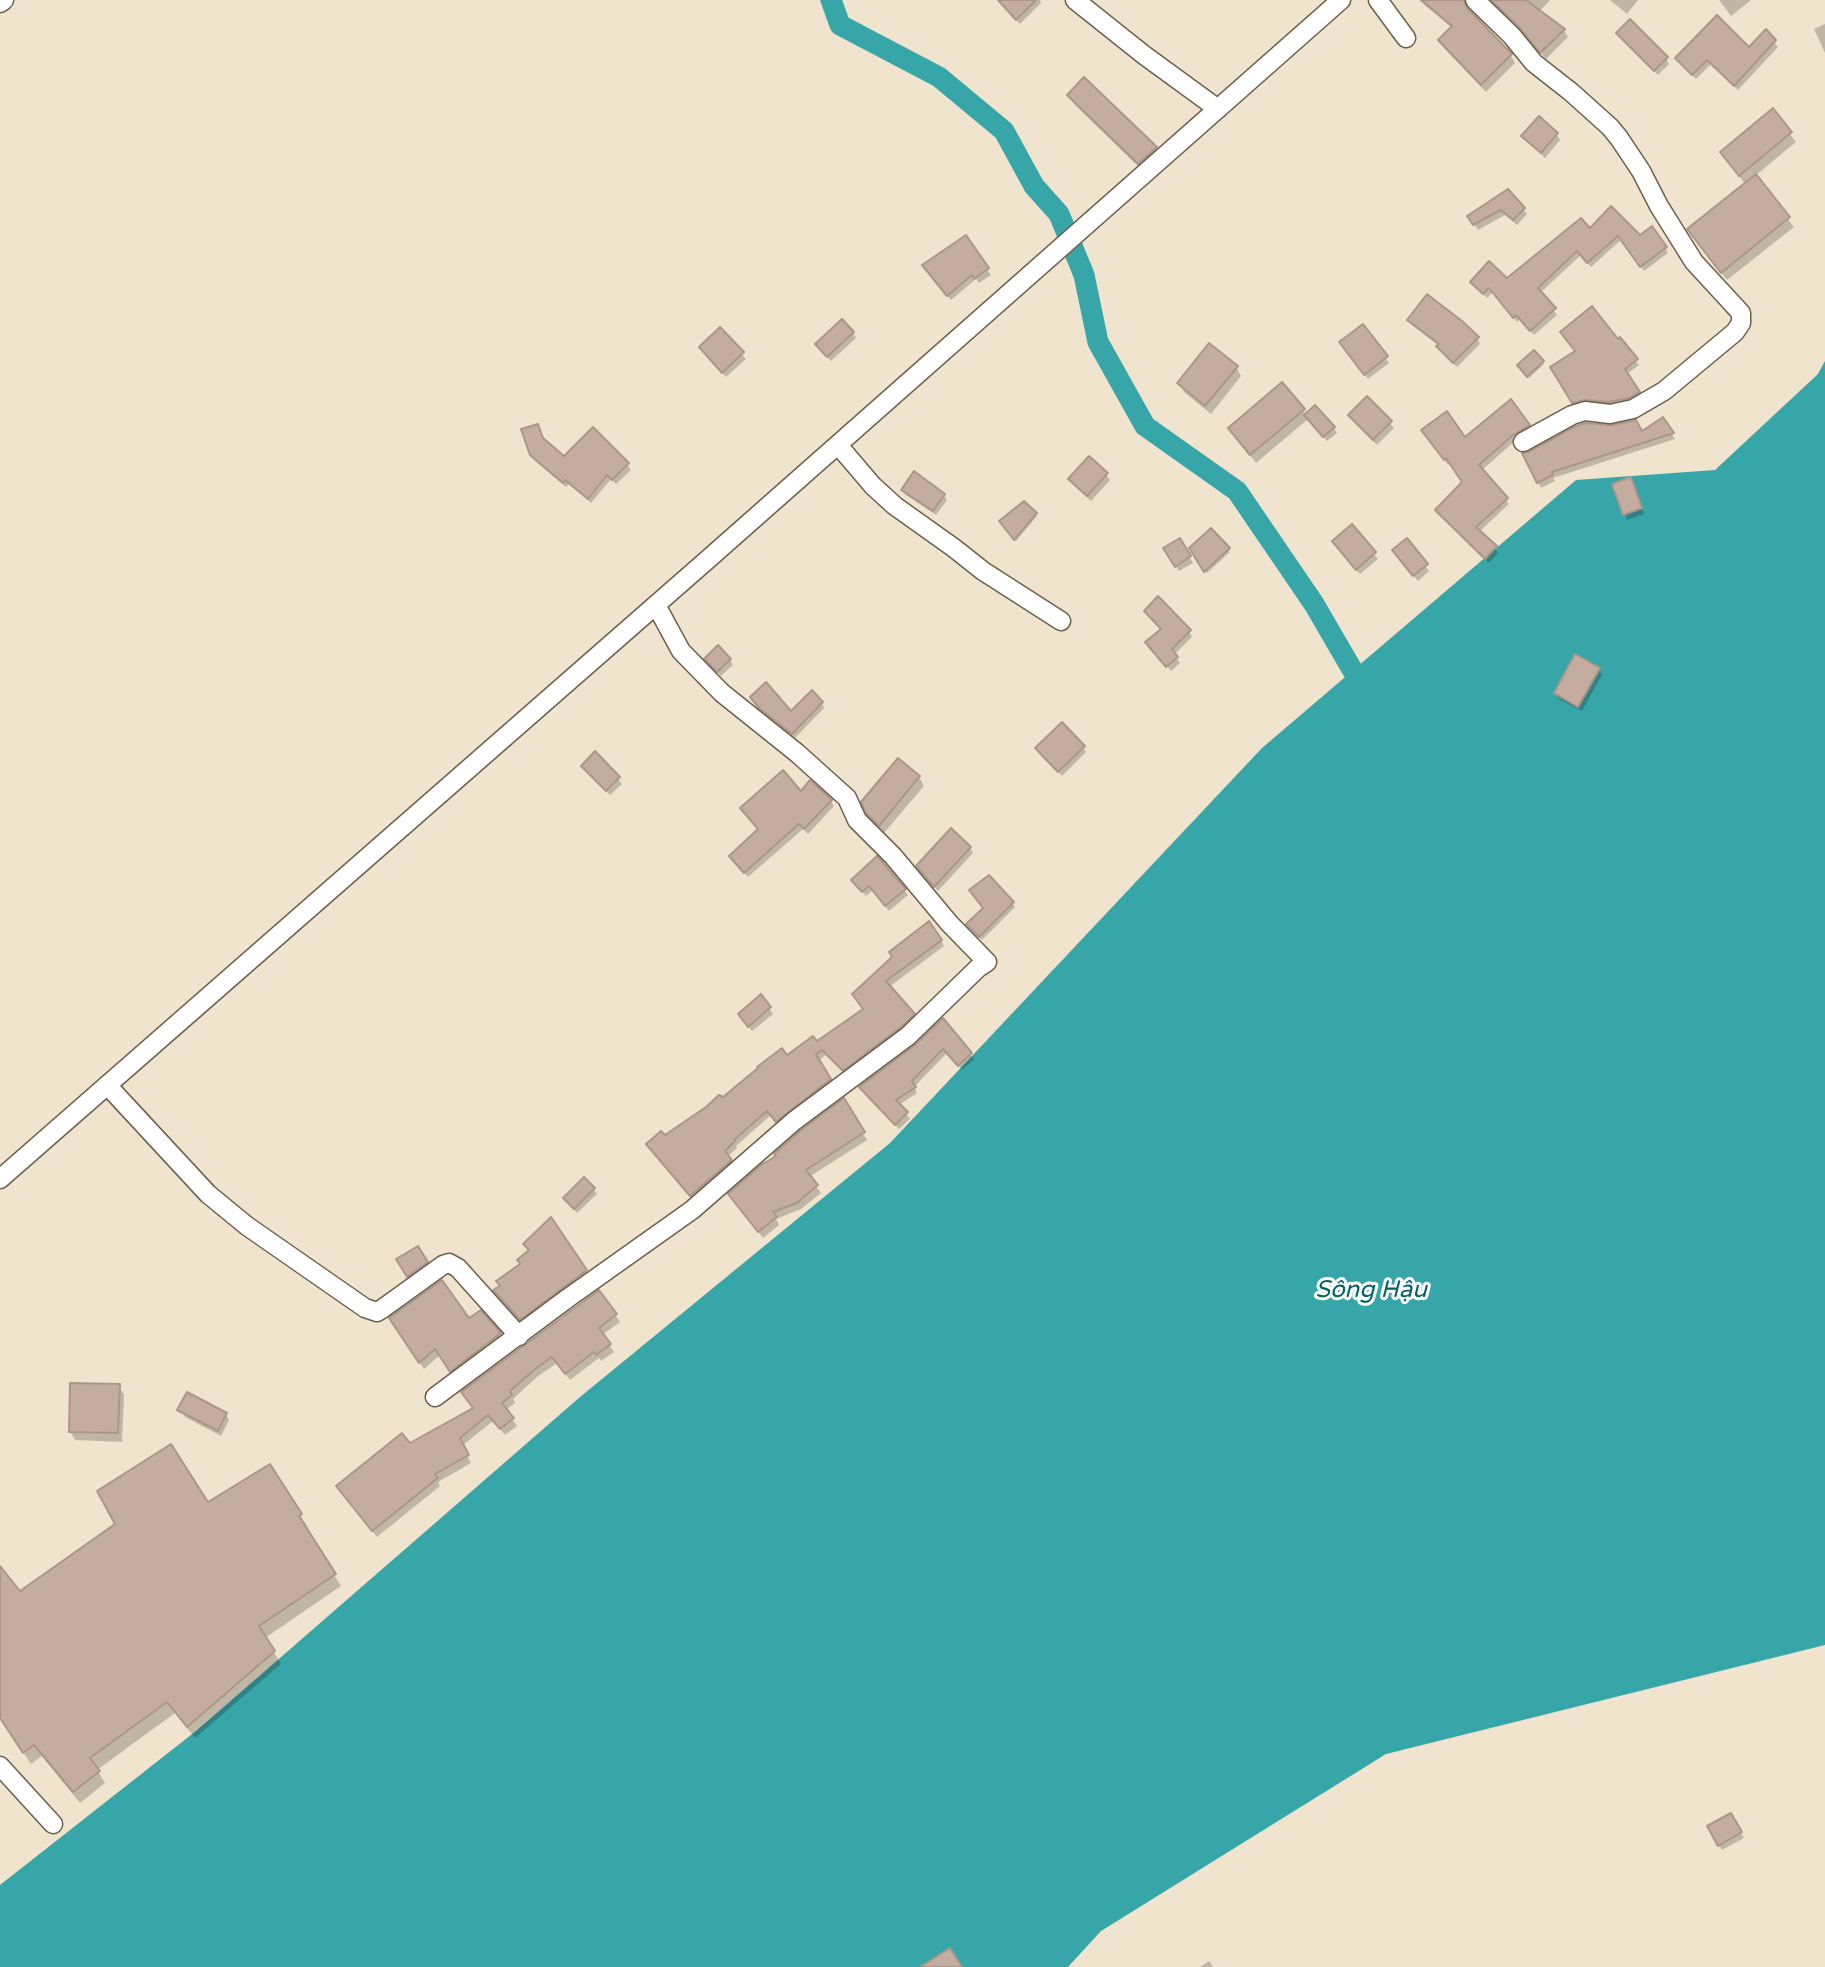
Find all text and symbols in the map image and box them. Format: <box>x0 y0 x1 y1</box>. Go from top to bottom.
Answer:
water label: Sông Hậu <box>1315 1277 1427 1305</box>

